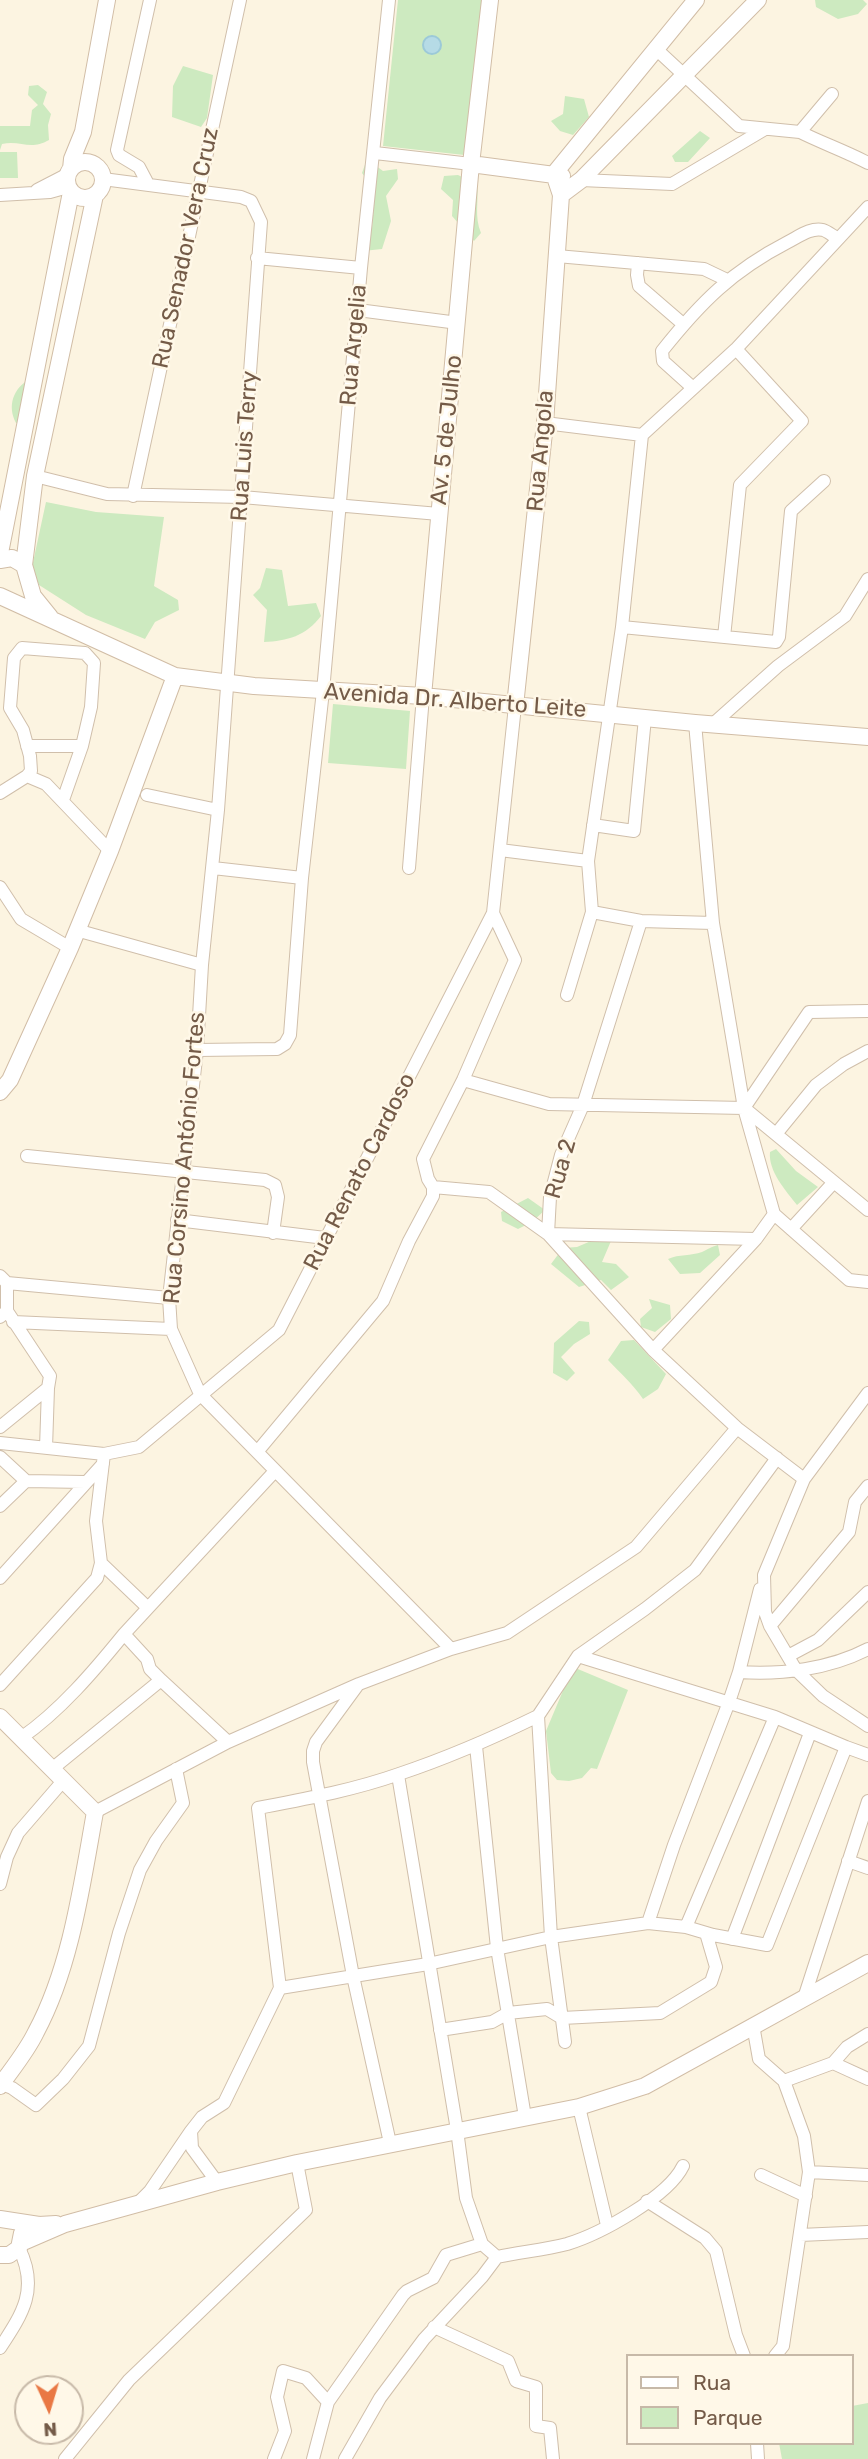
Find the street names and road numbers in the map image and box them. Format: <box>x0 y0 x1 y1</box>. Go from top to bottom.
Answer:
street label: Rua Senador Vera Cruz <box>147 125 225 371</box>
street label: Rua Argelia <box>335 283 373 407</box>
street label: Av. 5 de Julho <box>425 354 469 506</box>
street label: Rua Luis Terry <box>226 370 264 522</box>
street label: Rua Angola <box>522 389 560 513</box>
street label: Avenida Dr. Alberto Leite <box>323 678 587 724</box>
street label: Rua Corsino António Fortes <box>158 1011 212 1305</box>
street label: Rua Renato Cardoso <box>298 1069 422 1275</box>
street label: Rua 2 <box>539 1136 583 1202</box>

